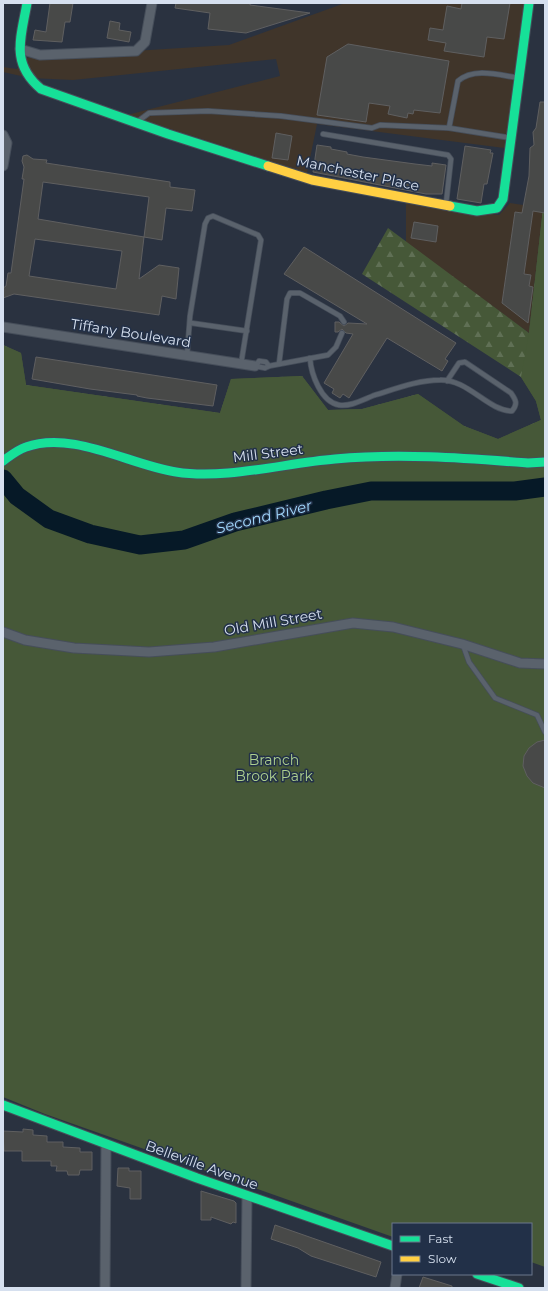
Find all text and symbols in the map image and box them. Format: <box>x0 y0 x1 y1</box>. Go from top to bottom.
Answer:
street label: Manchester Place <box>295 151 421 195</box>
street label: Tiffany Boulevard <box>70 315 192 351</box>
street label: Mill Street <box>232 440 304 466</box>
water label: Second River <box>214 495 315 538</box>
street label: Old Mill Street <box>223 604 324 639</box>
park label: Branch Brook Park <box>235 751 313 785</box>
street label: Belleville Avenue <box>143 1136 261 1194</box>
legend <box>392 1223 532 1275</box>
text: Fast <box>428 1231 453 1246</box>
text: Slow <box>428 1251 457 1266</box>

